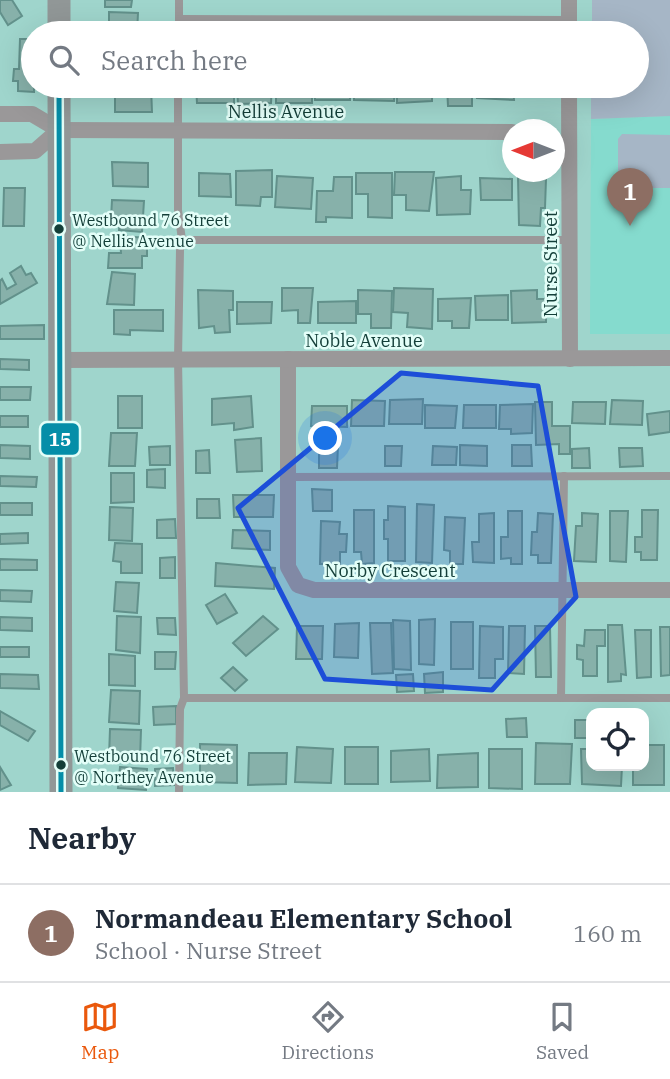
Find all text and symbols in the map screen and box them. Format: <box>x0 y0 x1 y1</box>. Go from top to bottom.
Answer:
search box <box>21 21 649 98</box>
icon: search <box>45 41 83 79</box>
text: Search here <box>101 43 247 77</box>
street label: Nellis Avenue <box>228 100 344 123</box>
north arrow <box>502 119 565 182</box>
pin: 1 <box>607 168 653 226</box>
place label: Westbound 76 Street @ Nellis Avenue <box>72 210 229 251</box>
street label: Nurse Street <box>539 211 562 317</box>
marker: Westbound 76 Street @ Nellis Avenue <box>52 222 66 236</box>
street label: Noble Avenue <box>305 329 423 352</box>
your location <box>308 421 342 455</box>
line badge: 15 <box>40 422 80 456</box>
text: 15 <box>49 427 71 451</box>
street label: Norby Crescent <box>325 559 455 582</box>
map controls <box>586 708 649 771</box>
button: locate <box>586 708 649 771</box>
place label: Westbound 76 Street @ Northey Avenue <box>74 746 231 787</box>
marker: Westbound 76 Street @ Northey Avenue <box>54 758 68 772</box>
text: Nearby <box>28 818 136 857</box>
text: Normandeau Elementary School <box>95 901 512 935</box>
text: 1 <box>44 918 58 948</box>
text: 160 m <box>573 918 642 948</box>
text: School · Nurse Street <box>95 935 322 965</box>
tab: Map <box>81 998 120 1064</box>
tab: Directions <box>281 998 374 1064</box>
tab: Saved <box>536 998 589 1064</box>

